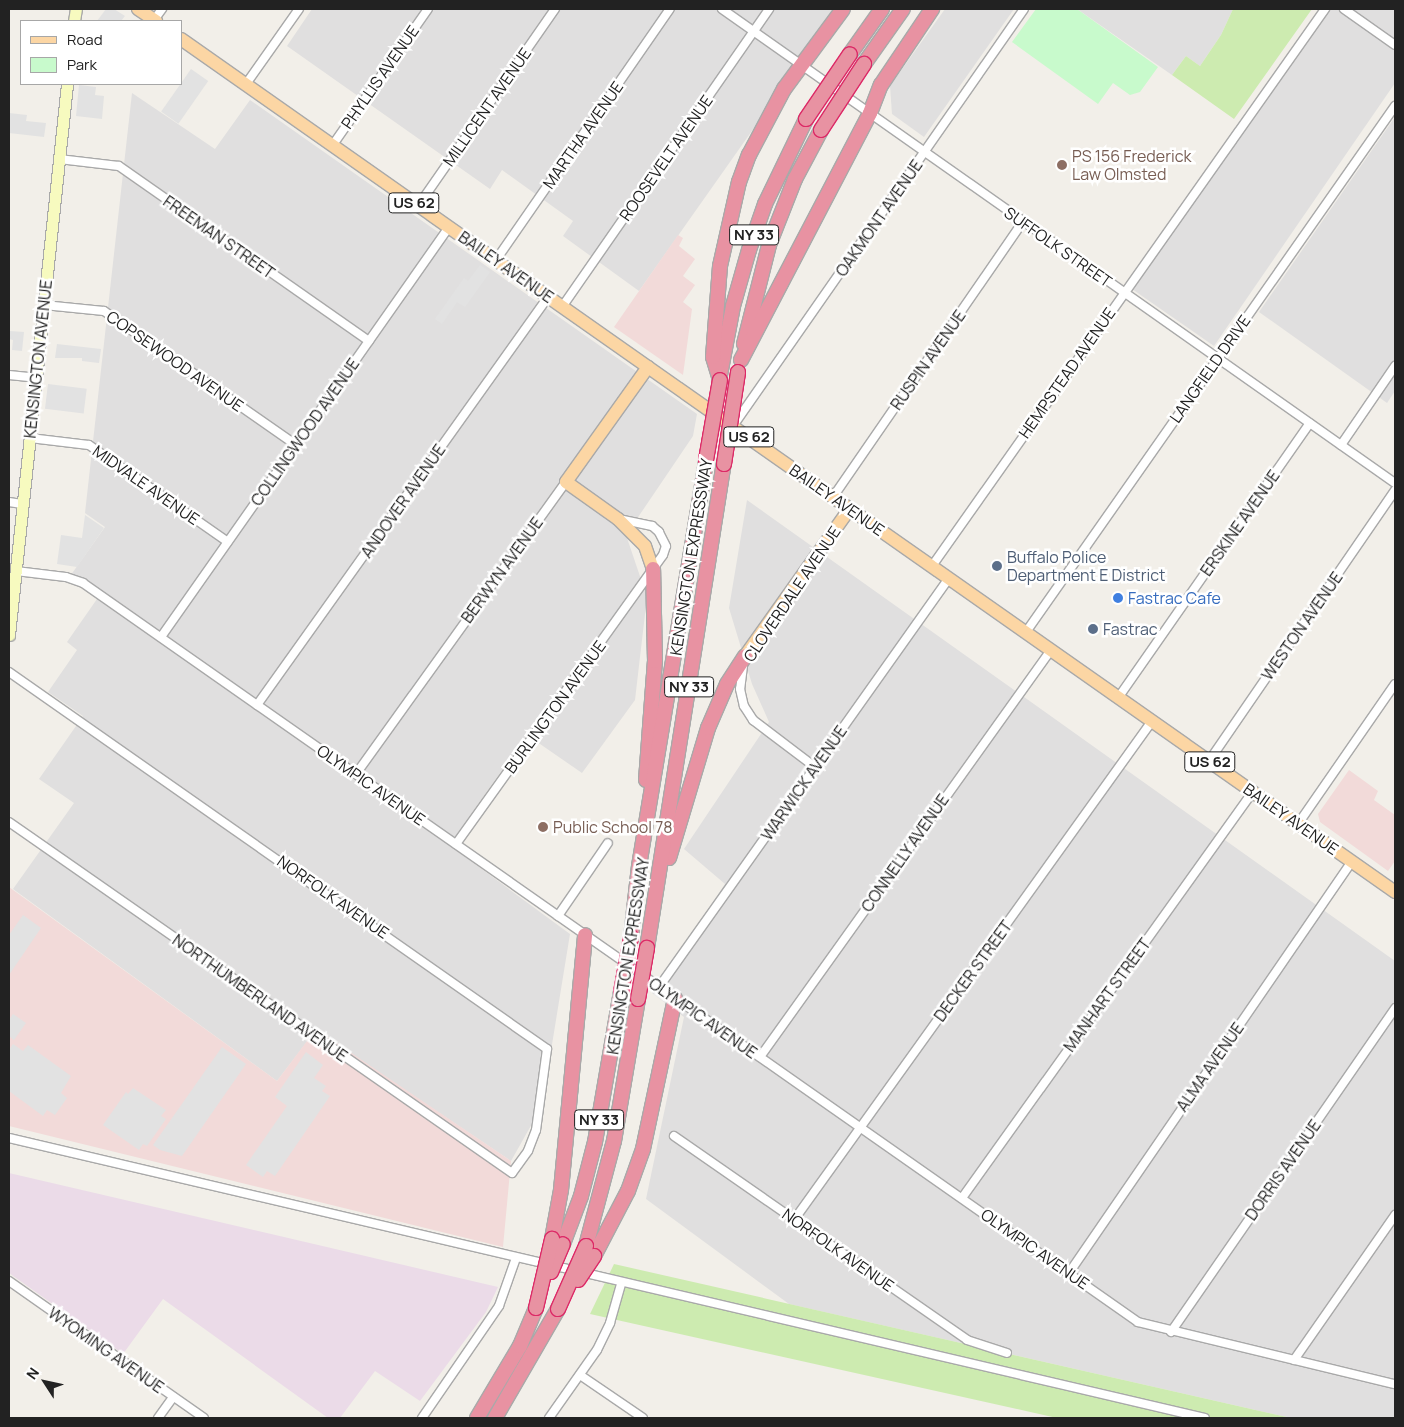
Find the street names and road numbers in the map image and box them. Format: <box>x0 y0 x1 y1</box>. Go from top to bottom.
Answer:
street label: PHYLLIS AVENUE <box>337 22 423 132</box>
street label: MILLICENT AVENUE <box>439 44 535 170</box>
street label: MARTHA AVENUE <box>539 78 627 192</box>
street label: ROOSEVELT AVENUE <box>615 91 717 225</box>
street label: OAKMONT AVENUE <box>831 156 927 280</box>
road number: US 62 <box>388 190 440 216</box>
street label: FREEMAN STREET <box>160 191 278 283</box>
street label: SUFFOLK STREET <box>1001 203 1115 291</box>
road number: NY 33 <box>728 222 780 248</box>
street label: BAILEY AVENUE <box>455 227 557 307</box>
street label: KENSINGTON AVENUE <box>20 279 56 439</box>
street label: HEMPSTEAD AVENUE <box>1015 304 1119 442</box>
street label: RUSPIN AVENUE <box>886 306 970 414</box>
street label: COPSEWOOD AVENUE <box>103 307 247 415</box>
street label: LANGFIELD DRIVE <box>1166 312 1254 426</box>
street label: COLLINGWOOD AVENUE <box>247 355 363 509</box>
road number: US 62 <box>723 424 775 450</box>
street label: MIDVALE AVENUE <box>89 441 203 529</box>
street label: ANDOVER AVENUE <box>357 441 449 561</box>
street label: KENSINGTON EXPRESSWAY <box>666 457 716 657</box>
street label: BAILEY AVENUE <box>786 460 888 540</box>
street label: ERSKINE AVENUE <box>1196 466 1284 580</box>
street label: BERWYN AVENUE <box>457 513 547 627</box>
street label: CLOVERDALE AVENUE <box>739 523 845 665</box>
street label: WESTON AVENUE <box>1257 568 1347 684</box>
street label: BURLINGTON AVENUE <box>500 637 610 777</box>
road number: NY 33 <box>663 674 715 700</box>
street label: WARWICK AVENUE <box>757 722 851 844</box>
street label: OLYMPIC AVENUE <box>313 741 429 829</box>
road number: US 62 <box>1184 750 1236 774</box>
street label: BAILEY AVENUE <box>1240 779 1342 859</box>
street label: CONNELLY AVENUE <box>857 790 953 916</box>
street label: NORFOLK AVENUE <box>273 851 393 943</box>
street label: KENSINGTON EXPRESSWAY <box>603 856 653 1056</box>
street label: DECKER STREET <box>930 917 1016 1025</box>
street label: NORTHUMBERLAND AVENUE <box>169 930 351 1066</box>
street label: MANHART STREET <box>1059 934 1155 1056</box>
street label: OLYMPIC AVENUE <box>645 974 761 1062</box>
street label: ALMA AVENUE <box>1172 1019 1248 1115</box>
road number: NY 33 <box>573 1108 625 1132</box>
street label: DORRIS AVENUE <box>1241 1116 1325 1224</box>
street label: NORFOLK AVENUE <box>778 1204 898 1296</box>
street label: OLYMPIC AVENUE <box>977 1205 1093 1293</box>
street label: WYOMING AVENUE <box>45 1303 167 1397</box>

